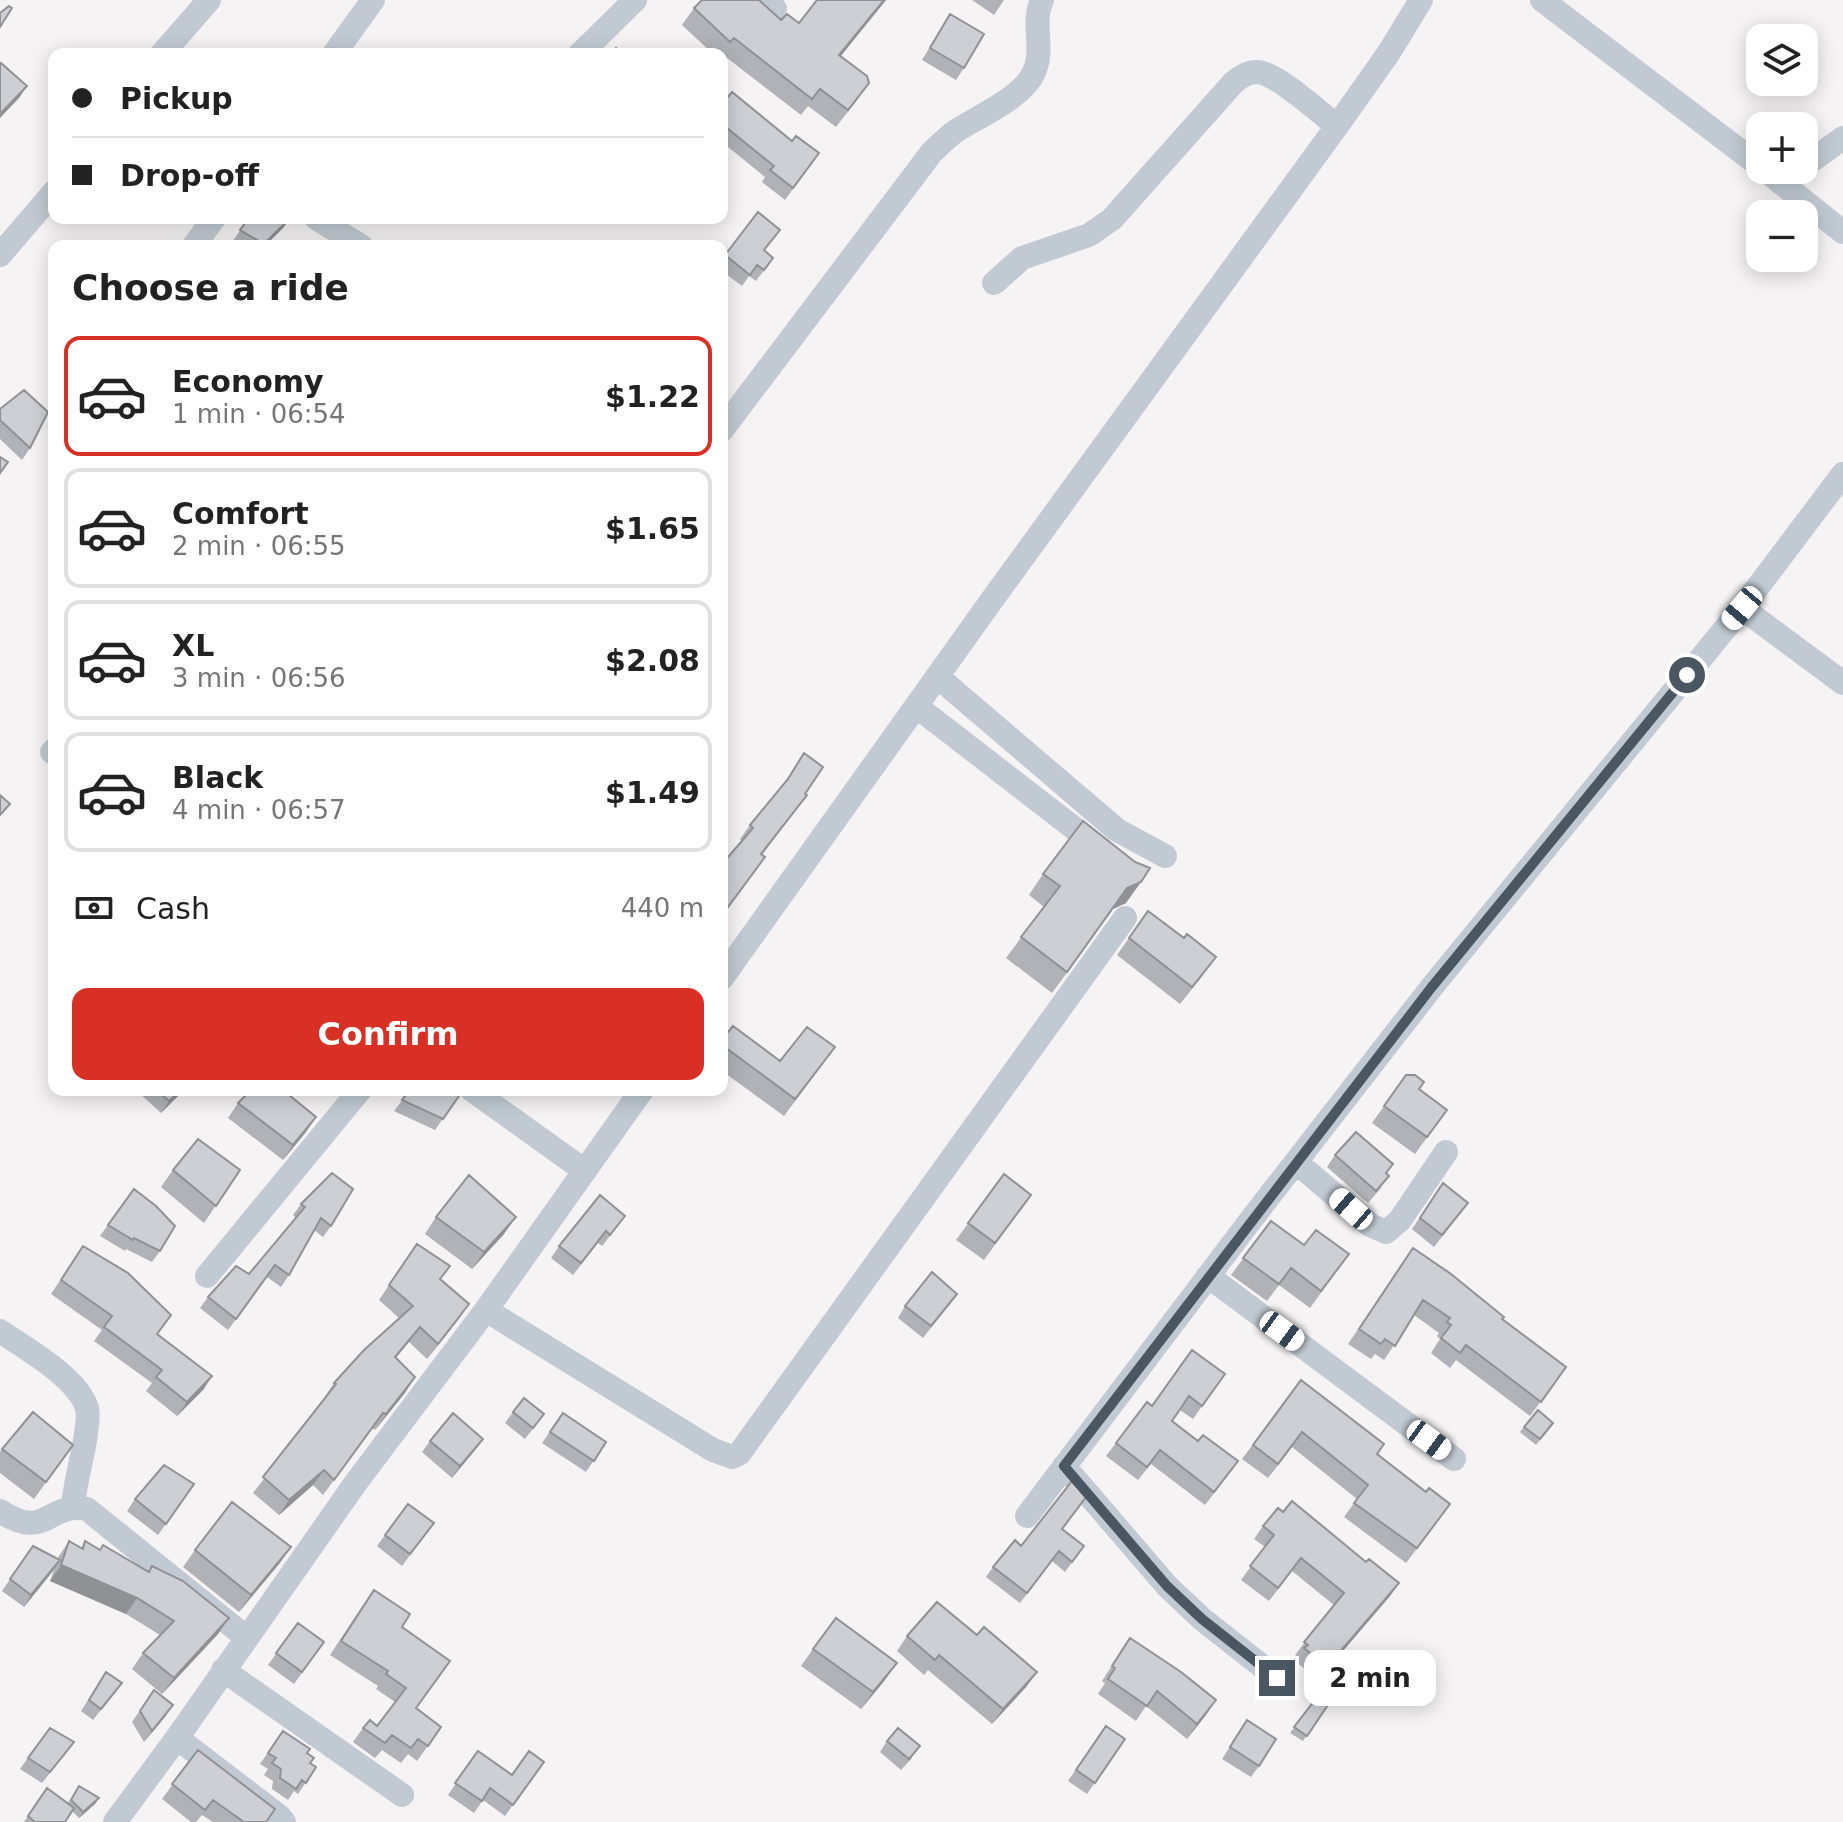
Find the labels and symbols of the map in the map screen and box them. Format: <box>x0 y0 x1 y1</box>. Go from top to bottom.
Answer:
car <box>1717 582 1767 634</box>
route start <box>1669 657 1705 693</box>
car <box>1325 1184 1377 1234</box>
car <box>1256 1307 1308 1355</box>
car <box>1403 1416 1455 1464</box>
callout: 2 min <box>1305 1650 1437 1706</box>
route end <box>1259 1660 1295 1696</box>

